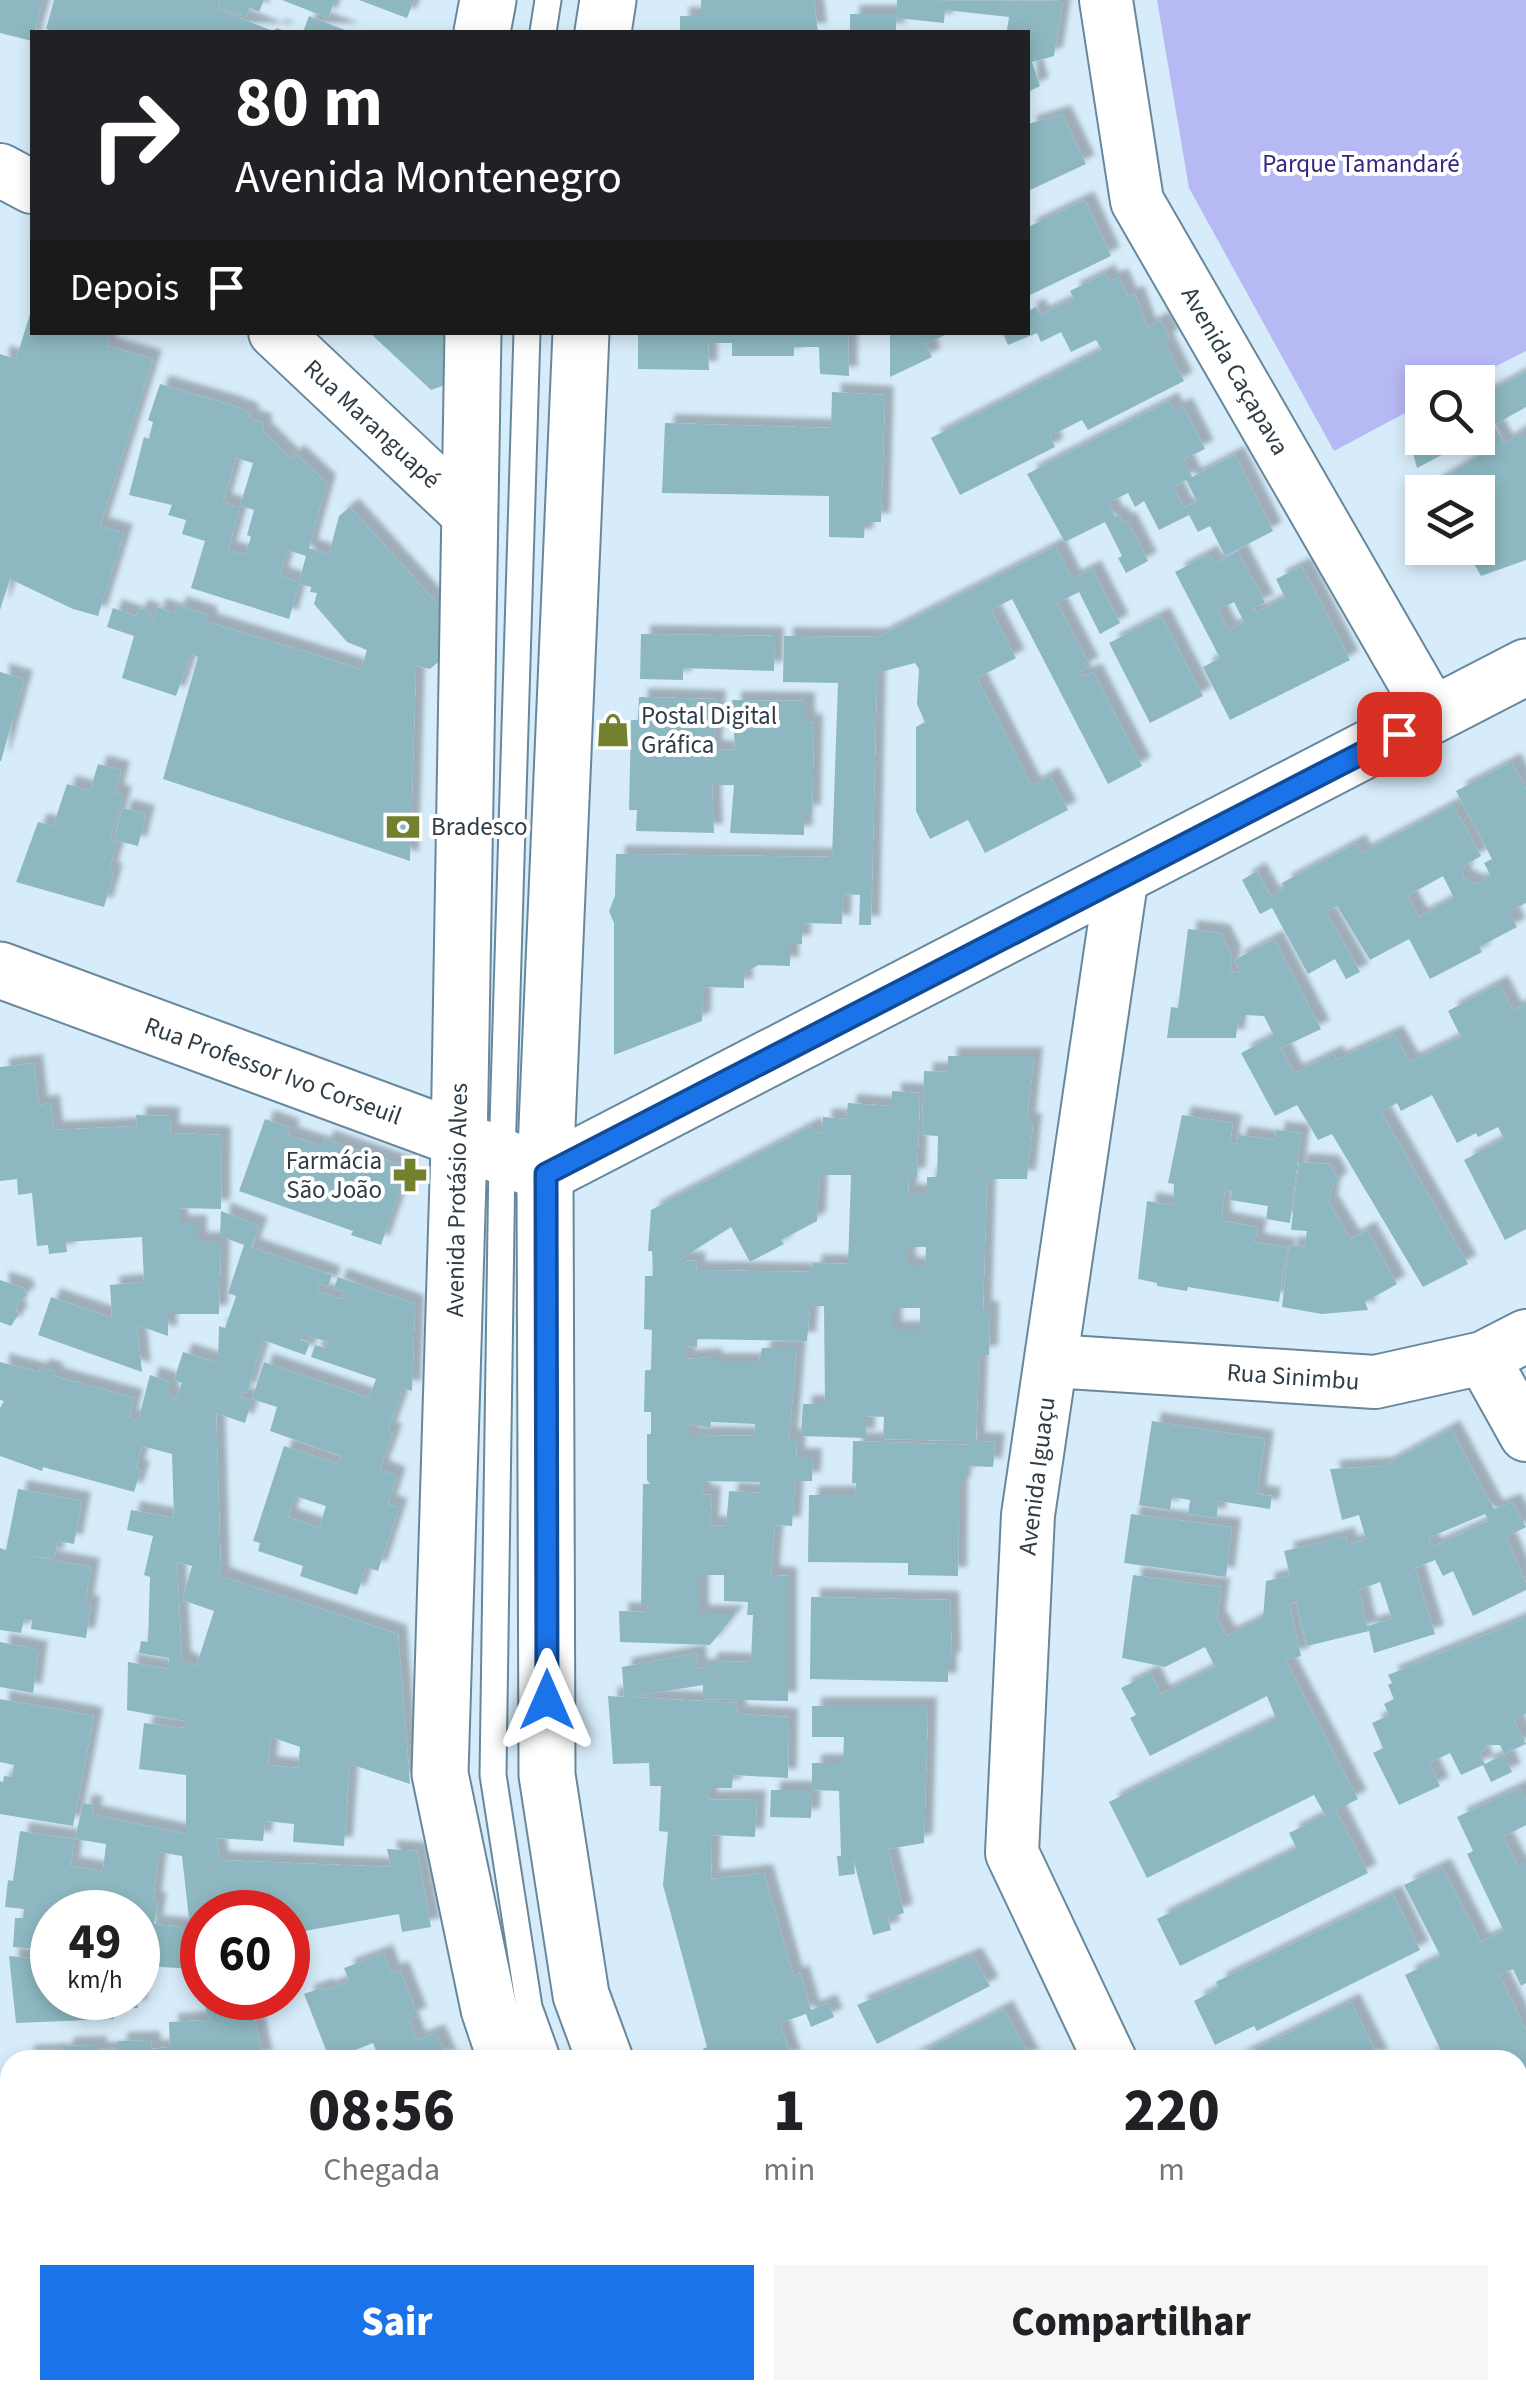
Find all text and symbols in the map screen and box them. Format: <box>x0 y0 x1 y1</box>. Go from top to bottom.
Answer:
text: 80 m <box>235 53 383 153</box>
icon: right <box>70 70 200 200</box>
text: Avenida Montenegro <box>235 146 622 210</box>
park label: Parque Tamandaré <box>1262 146 1460 182</box>
icon: arrive <box>199 260 254 315</box>
text: Depois <box>70 261 179 315</box>
street label: Avenida Caçapava <box>1172 280 1298 462</box>
street label: Rua Maranguapé <box>295 351 449 497</box>
map controls <box>1405 365 1495 565</box>
button: search <box>1405 365 1495 455</box>
button: layers <box>1405 475 1495 565</box>
pin <box>1357 692 1442 777</box>
place label: Postal Digital Gráfica <box>641 698 777 763</box>
icon: arrive <box>1372 707 1427 762</box>
shop icon: Postal Digital Gráfica <box>594 711 632 749</box>
bank icon: Bradesco <box>384 808 422 846</box>
place label: Bradesco <box>431 809 528 845</box>
street label: Rua Professor Ivo Corseuil <box>139 1008 407 1134</box>
street label: Avenida Protásio Alves <box>437 1082 477 1318</box>
place label: Farmácia São João <box>286 1143 382 1208</box>
pharmacy icon: Farmácia São João <box>391 1156 429 1194</box>
street label: Rua Sinimbu <box>1225 1354 1361 1400</box>
street label: Avenida Iguaçu <box>1009 1395 1065 1557</box>
position arrow <box>495 1648 599 1752</box>
speed limit sign: 60 <box>180 1890 310 2020</box>
text: 49 <box>69 1907 121 1978</box>
text: km/h <box>67 1962 123 1998</box>
text: 08:56 <box>308 2069 455 2154</box>
text: 1 <box>773 2069 805 2154</box>
text: 220 <box>1124 2069 1220 2154</box>
text: Chegada <box>323 2147 440 2193</box>
text: min <box>763 2147 815 2193</box>
text: m <box>1158 2147 1185 2193</box>
button: Sair <box>40 2265 754 2380</box>
button: Compartilhar <box>774 2265 1488 2380</box>

